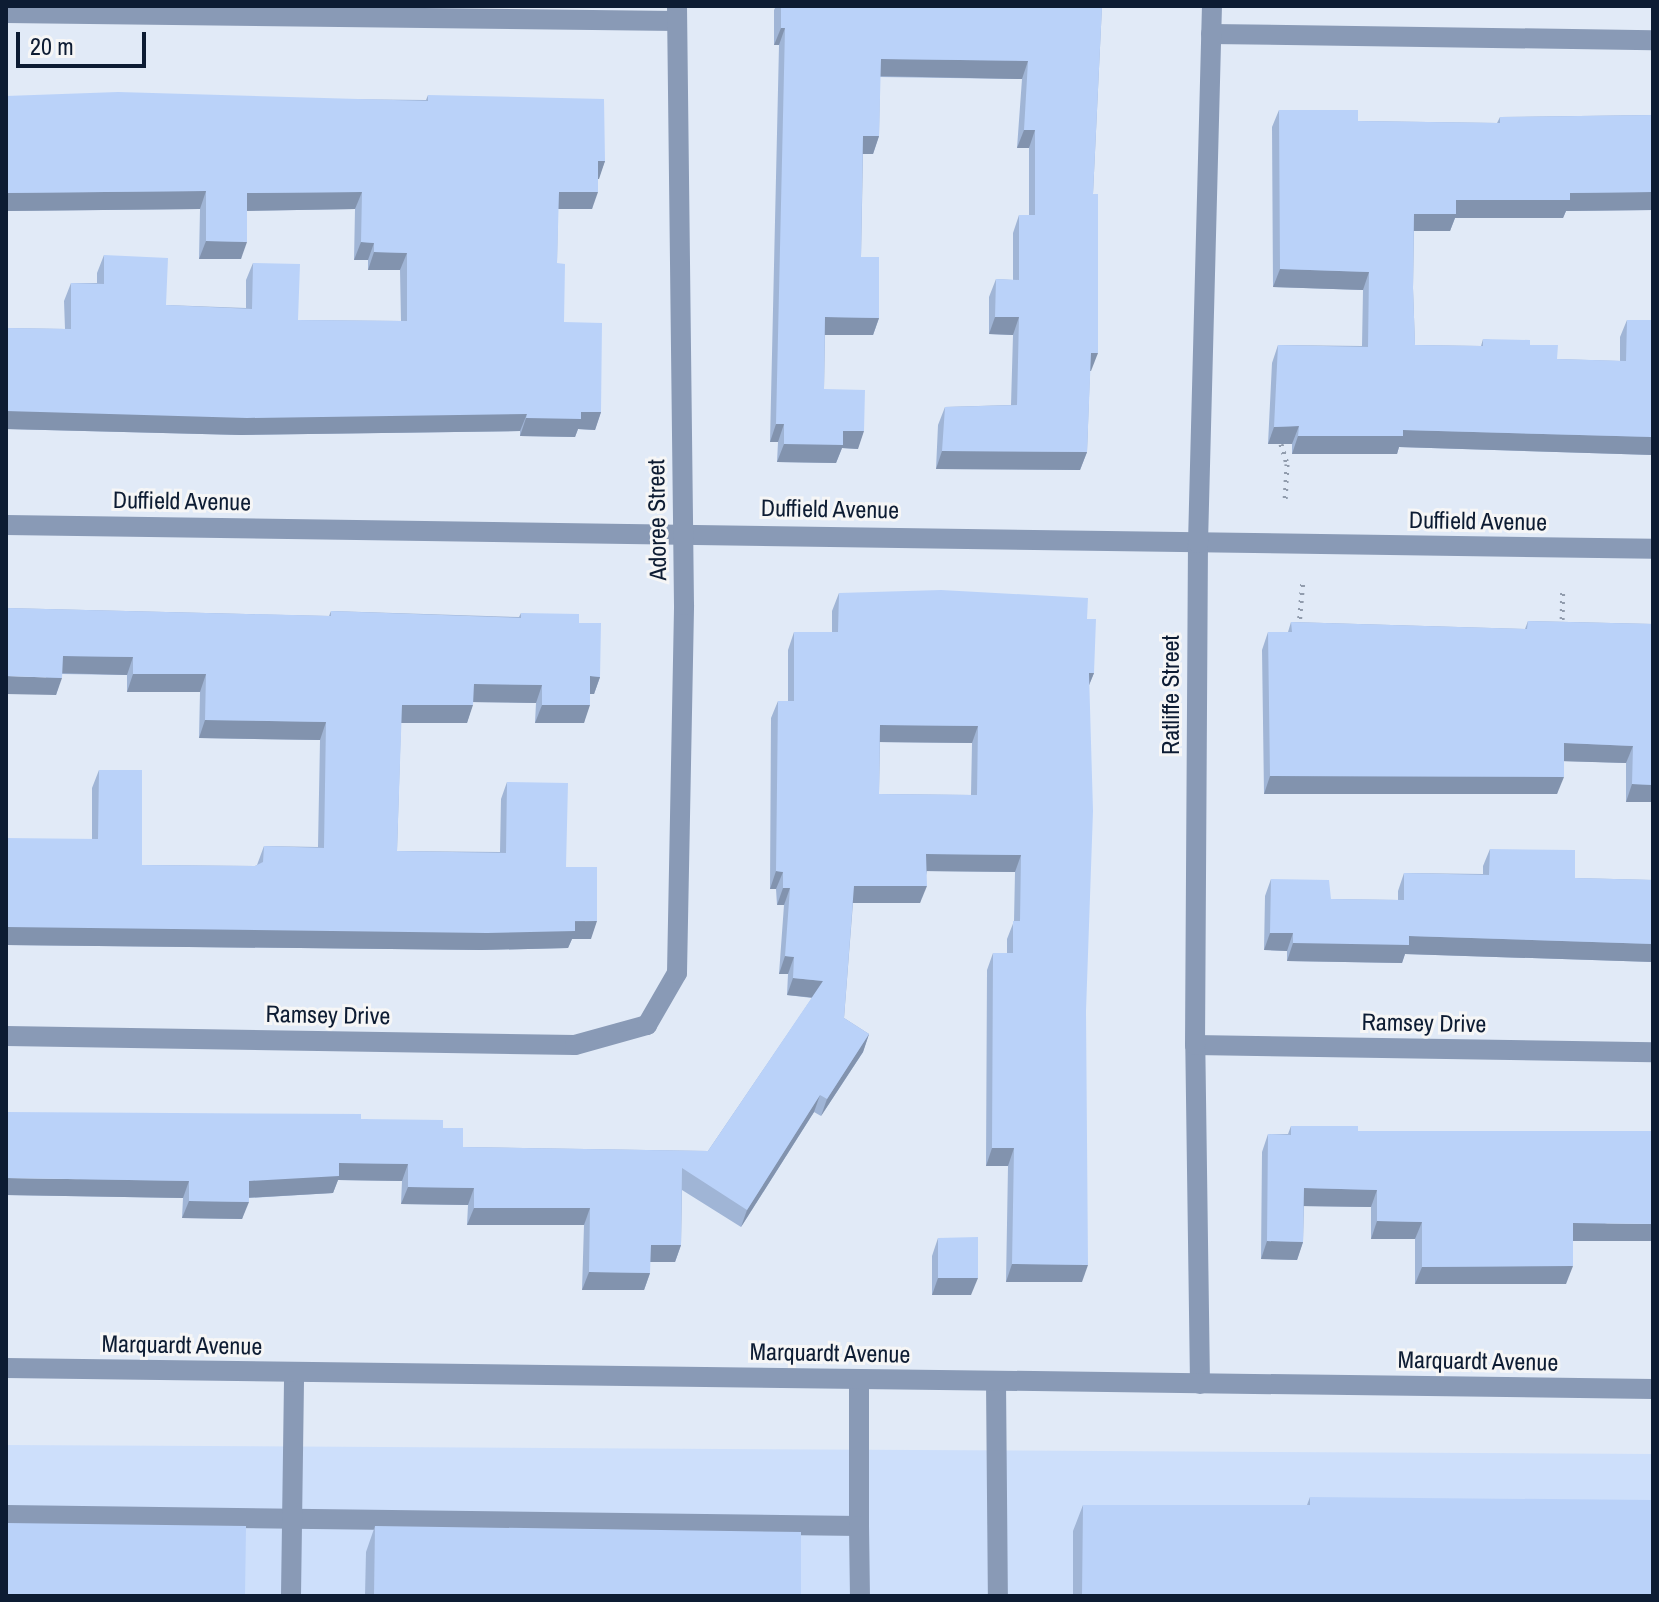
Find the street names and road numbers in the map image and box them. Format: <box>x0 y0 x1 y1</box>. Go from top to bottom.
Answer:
street label: Adoree Street <box>642 459 672 581</box>
street label: Duffield Avenue <box>112 485 252 517</box>
street label: Duffield Avenue <box>760 493 900 525</box>
street label: Duffield Avenue <box>1408 505 1548 537</box>
street label: Ratliffe Street <box>1157 635 1185 755</box>
street label: Ramsey Drive <box>265 1000 391 1030</box>
street label: Ramsey Drive <box>1361 1008 1487 1038</box>
street label: Marquardt Avenue <box>101 1329 263 1361</box>
street label: Marquardt Avenue <box>749 1337 911 1369</box>
street label: Marquardt Avenue <box>1397 1345 1559 1377</box>

